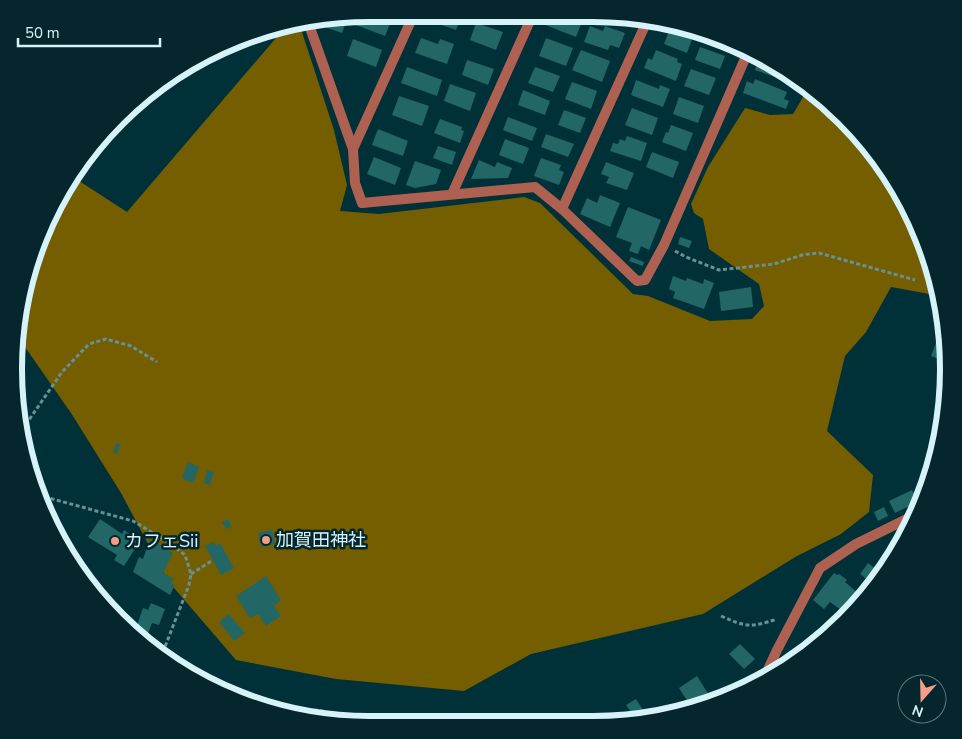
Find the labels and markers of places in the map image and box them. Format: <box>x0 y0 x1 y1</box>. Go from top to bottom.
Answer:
place label: 加賀田神社 <box>276 528 366 552</box>
place label: カフェSii <box>125 529 198 553</box>
marker: 加賀田神社 <box>260 534 272 546</box>
marker: カフェSii <box>109 535 121 547</box>

